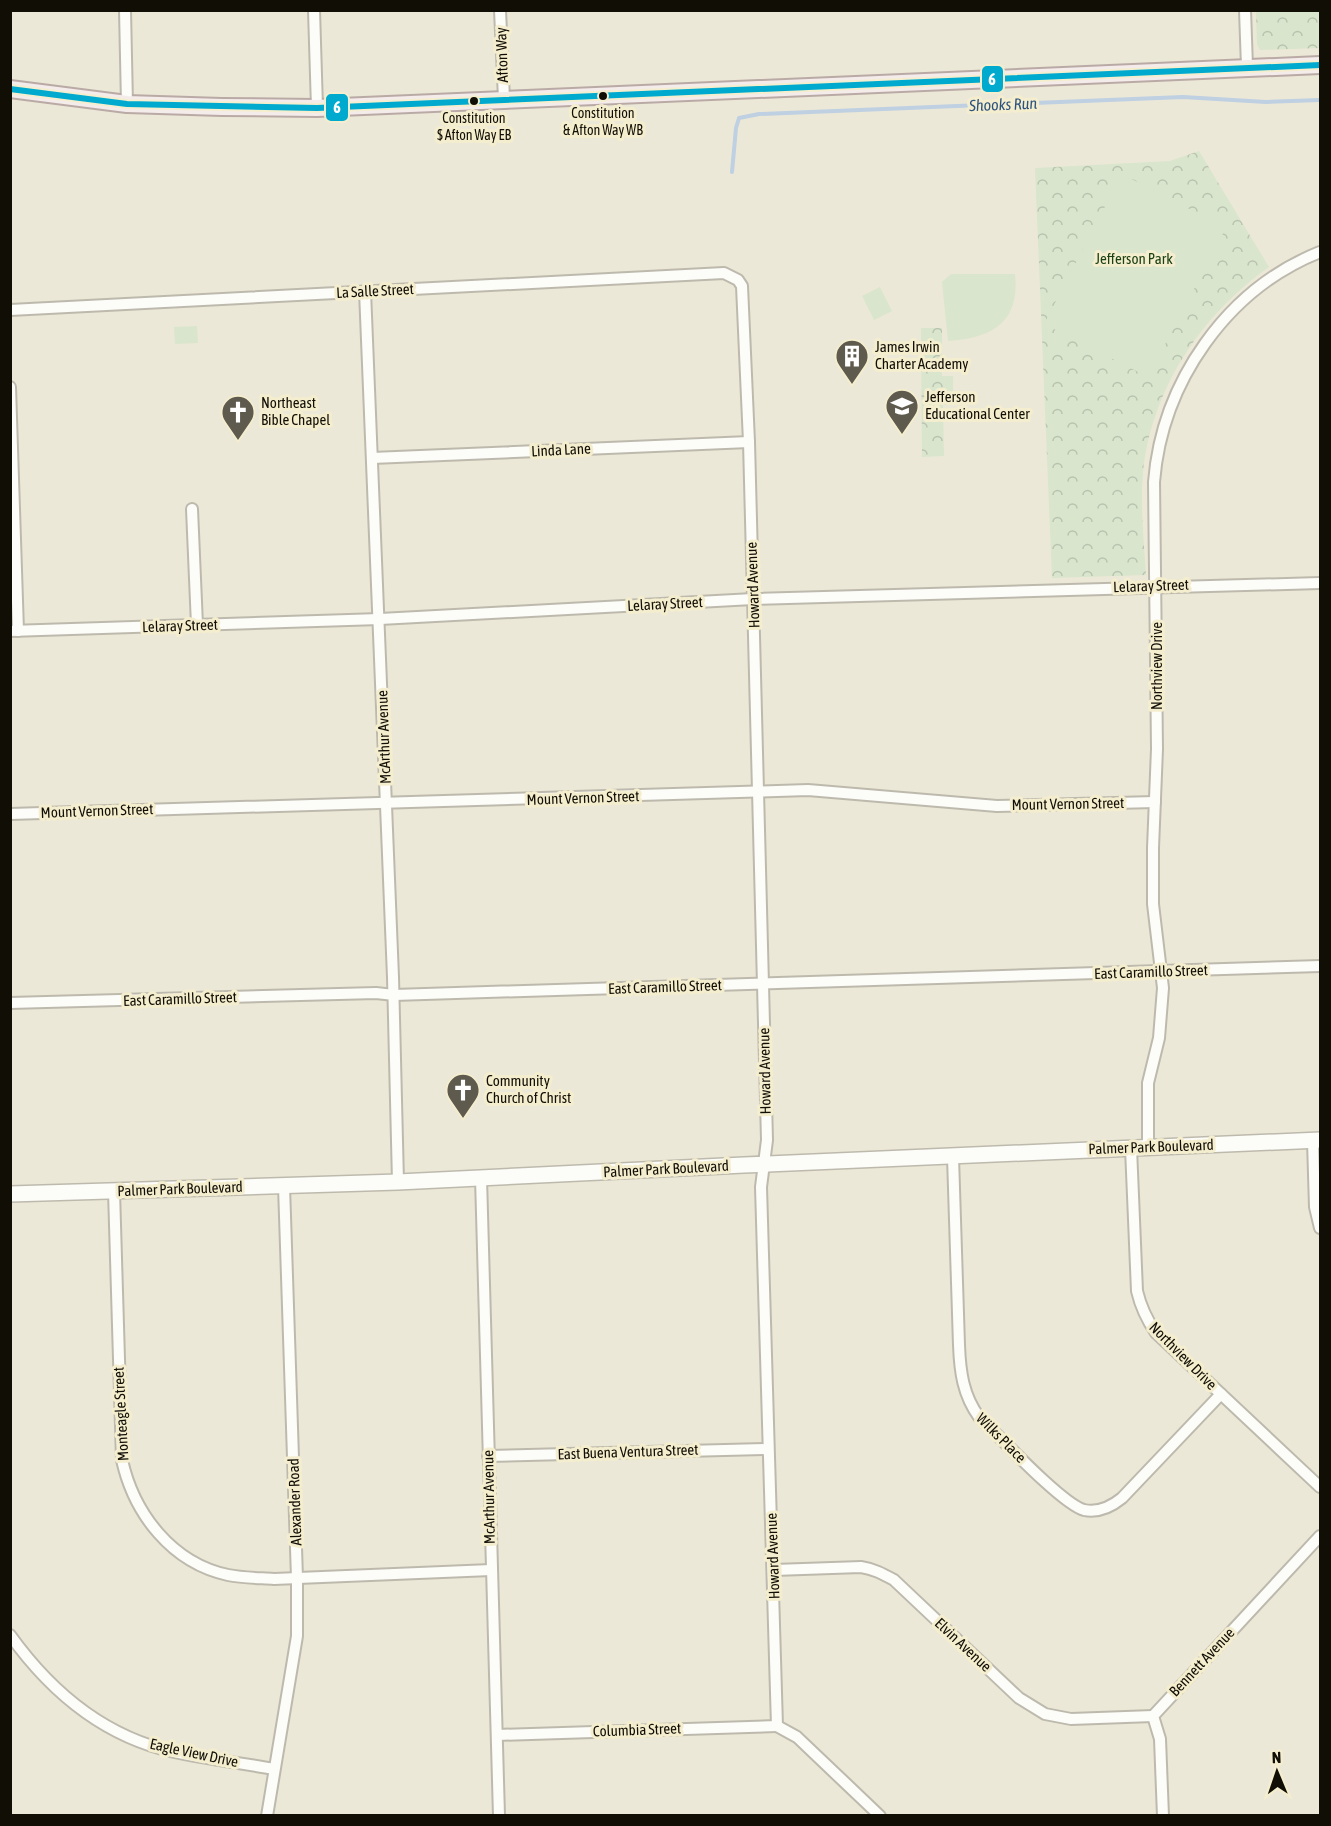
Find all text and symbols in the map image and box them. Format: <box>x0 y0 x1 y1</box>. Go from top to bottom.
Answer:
street label: Afton Way <box>492 27 511 83</box>
line badge: 6 <box>981 65 1004 93</box>
text: 6 <box>988 70 996 88</box>
marker: Constitution & Afton Way WB <box>597 90 609 102</box>
line badge: 6 <box>325 93 349 122</box>
water label: Shooks Run <box>968 94 1037 114</box>
marker: Constitution $ Afton Way EB <box>468 95 480 107</box>
text: 6 <box>333 98 341 116</box>
place label: Constitution & Afton Way WB <box>563 105 643 138</box>
place label: Constitution $ Afton Way EB <box>437 110 511 143</box>
park label: Jefferson Park <box>1095 250 1173 267</box>
street label: La Salle Street <box>336 280 414 301</box>
building icon: James Irwin Charter Academy <box>834 338 870 385</box>
place label: James Irwin Charter Academy <box>875 338 969 372</box>
school or university icon: Jefferson Educational Center <box>884 388 920 435</box>
place label: Jefferson Educational Center <box>925 388 1030 422</box>
church icon: Northeast Bible Chapel <box>220 394 256 441</box>
place label: Northeast Bible Chapel <box>261 394 330 428</box>
street label: Linda Lane <box>531 439 591 460</box>
street label: Howard Avenue <box>742 541 763 629</box>
street label: Lelaray Street <box>1113 576 1189 595</box>
street label: Lelaray Street <box>627 593 703 614</box>
street label: Lelaray Street <box>142 616 218 635</box>
street label: Northview Drive <box>1148 622 1165 710</box>
street label: McArthur Avenue <box>373 690 394 784</box>
street label: Mount Vernon Street <box>526 787 640 808</box>
street label: Mount Vernon Street <box>1011 794 1124 813</box>
street label: Mount Vernon Street <box>40 800 154 821</box>
street label: East Caramillo Street <box>1094 961 1208 982</box>
street label: East Caramillo Street <box>608 976 722 997</box>
street label: East Caramillo Street <box>123 988 237 1009</box>
street label: Howard Avenue <box>755 1027 774 1114</box>
church icon: Community Church of Christ <box>445 1072 481 1119</box>
place label: Community Church of Christ <box>486 1072 571 1106</box>
street label: Palmer Park Boulevard <box>1088 1136 1214 1157</box>
street label: Palmer Park Boulevard <box>603 1157 729 1180</box>
street label: Palmer Park Boulevard <box>117 1178 243 1199</box>
street label: Northview Drive <box>1146 1318 1221 1393</box>
street label: Monteagle Street <box>110 1366 131 1462</box>
street label: Wilks Place <box>973 1409 1030 1466</box>
street label: East Buena Ventura Street <box>557 1441 699 1462</box>
street label: McArthur Avenue <box>479 1450 498 1544</box>
street label: Alexander Road <box>284 1458 305 1546</box>
street label: Howard Avenue <box>762 1512 783 1600</box>
street label: Elvin Avenue <box>932 1614 995 1675</box>
street label: Bennett Avenue <box>1166 1624 1238 1699</box>
street label: Columbia Street <box>593 1719 681 1740</box>
street label: Eagle View Drive <box>148 1735 240 1770</box>
north arrow <box>1247 1742 1307 1802</box>
text: N <box>1271 1748 1282 1766</box>

